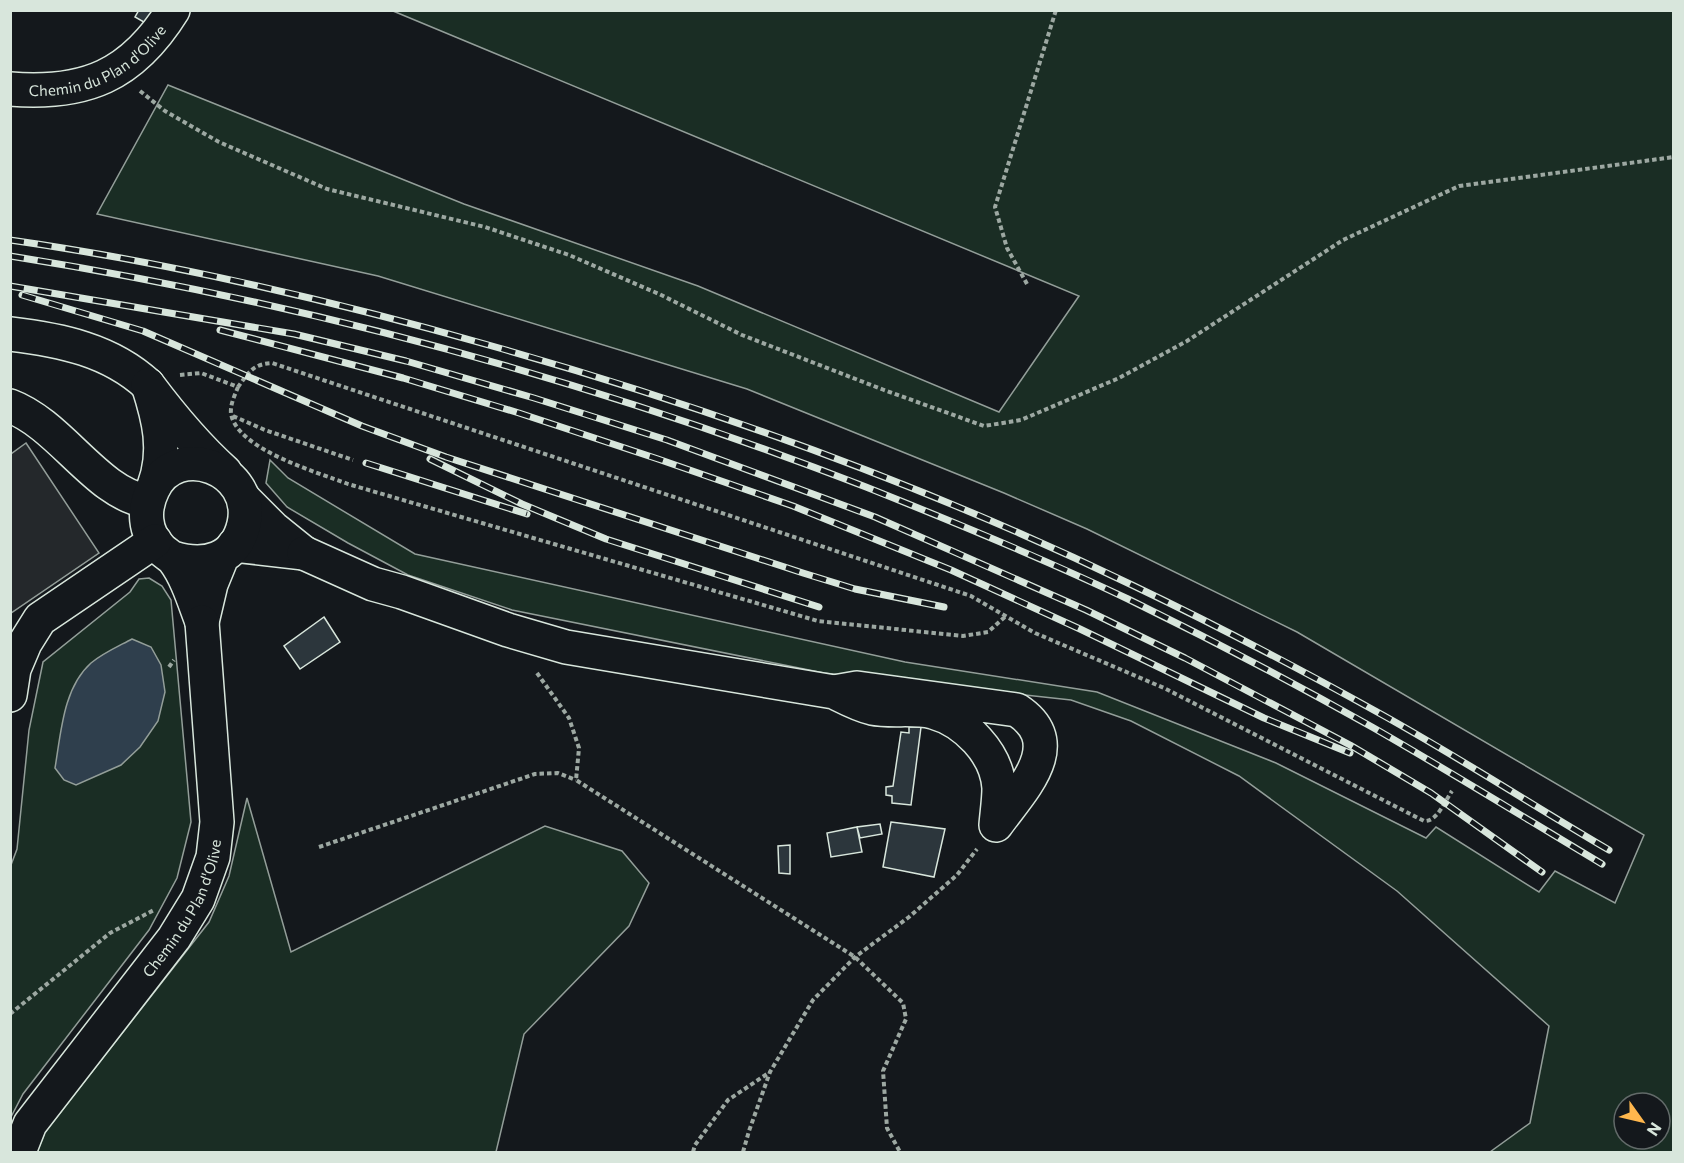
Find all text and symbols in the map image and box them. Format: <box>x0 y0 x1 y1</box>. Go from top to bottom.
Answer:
street label: Chemin du Plan d'Olive <box>29 21 169 99</box>
street label: Chemin du Plan d'Olive <box>138 838 224 980</box>
north arrow <box>1612 1091 1672 1151</box>
text: N <box>1644 1119 1666 1140</box>

